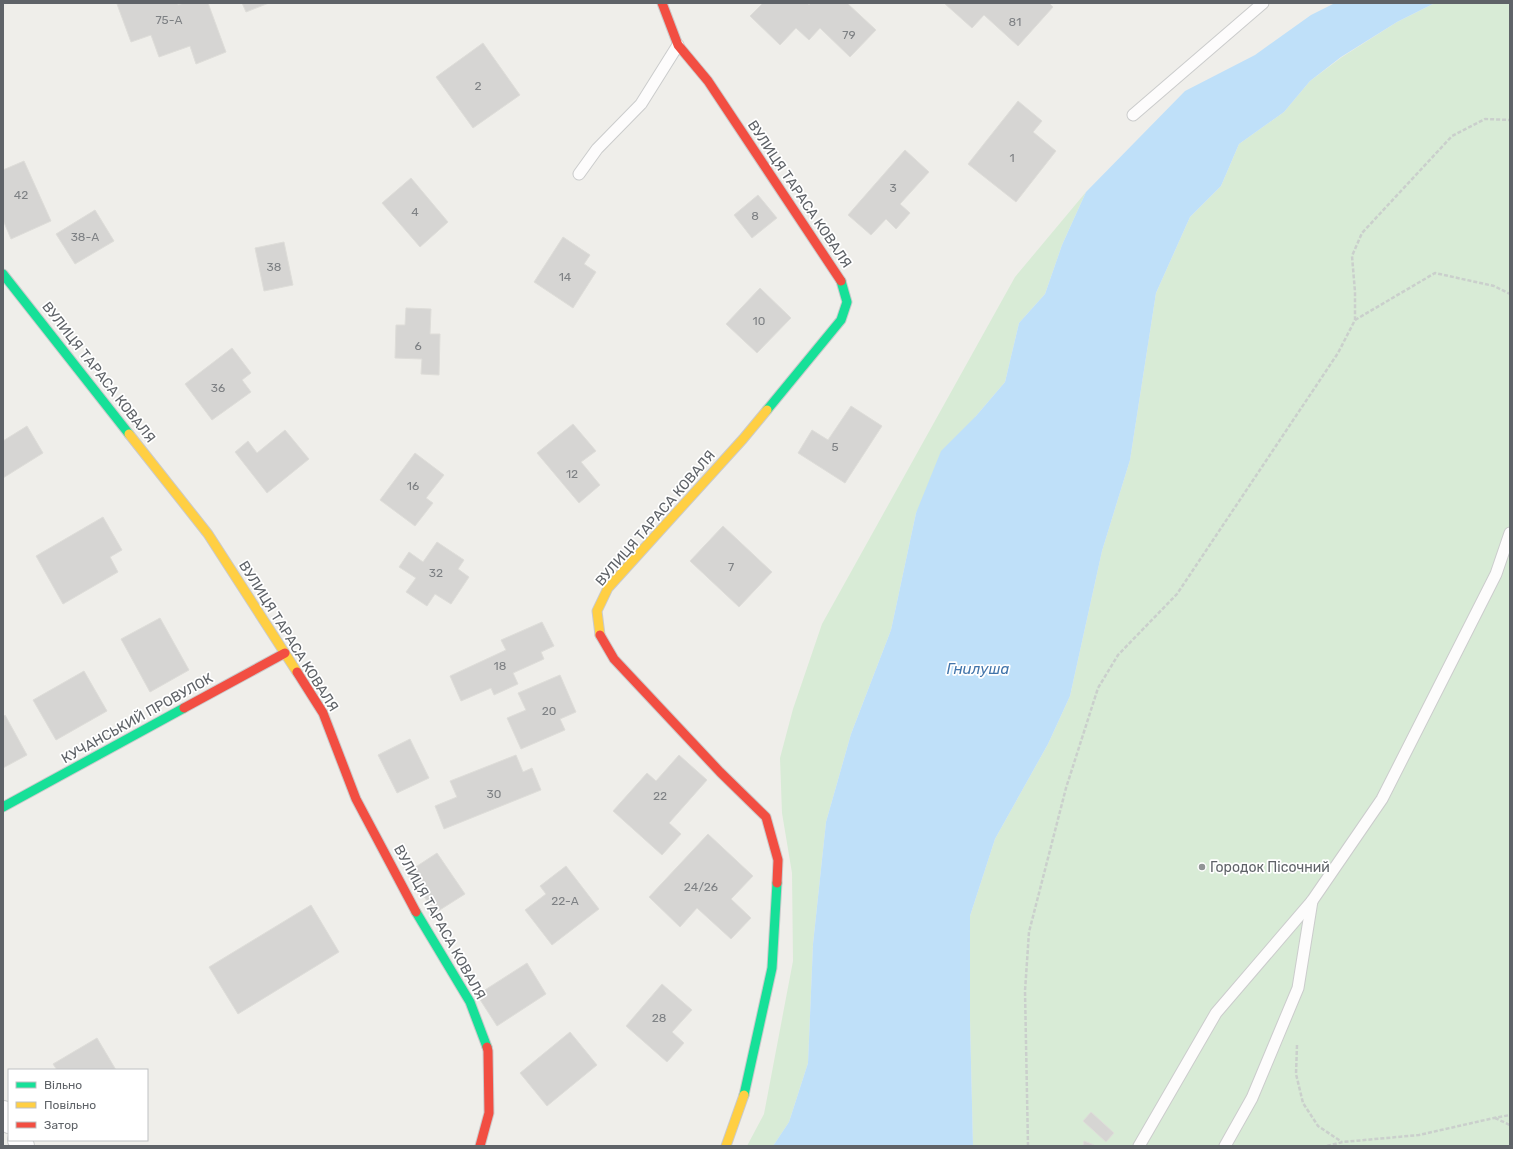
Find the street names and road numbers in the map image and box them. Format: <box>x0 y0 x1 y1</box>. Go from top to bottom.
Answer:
street label: ВУЛИЦЯ ТАРАСА КОВАЛЯ <box>744 117 855 271</box>
street label: ВУЛИЦЯ ТАРАСА КОВАЛЯ <box>38 298 159 446</box>
street label: ВУЛИЦЯ ТАРАСА КОВАЛЯ <box>592 447 719 590</box>
street label: ВУЛИЦЯ ТАРАСА КОВАЛЯ <box>235 558 342 715</box>
street label: КУЧАНСЬКИЙ ПРОВУЛОК <box>58 669 216 767</box>
street label: ВУЛИЦЯ ТАРАСА КОВАЛЯ <box>390 842 489 1003</box>

